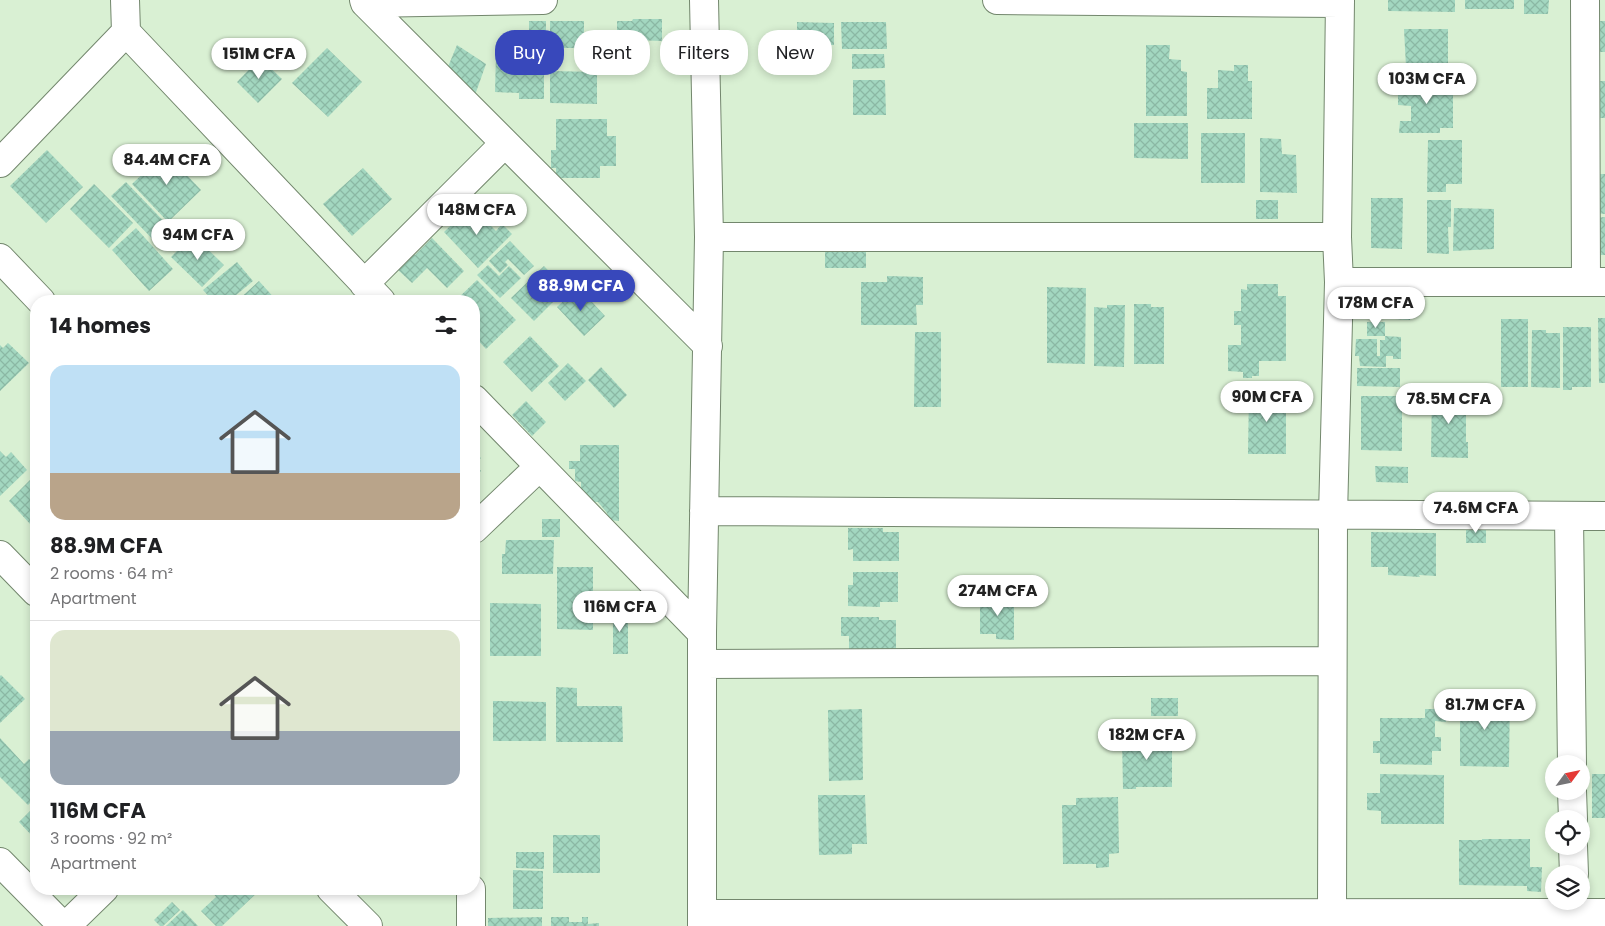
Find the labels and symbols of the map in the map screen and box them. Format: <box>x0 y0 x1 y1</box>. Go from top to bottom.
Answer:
pin: 151M CFA <box>207 38 311 80</box>
pin: 103M CFA <box>1375 62 1479 105</box>
pin: 84.4M CFA <box>110 144 224 186</box>
pin: 148M CFA <box>425 194 529 236</box>
pin: 94M CFA <box>152 218 244 261</box>
pin: 88.9M CFA <box>524 270 638 312</box>
pin: 178M CFA <box>1324 286 1428 329</box>
pin: 90M CFA <box>1221 380 1313 423</box>
pin: 78.5M CFA <box>1392 382 1506 425</box>
pin: 74.6M CFA <box>1419 492 1533 534</box>
pin: 274M CFA <box>946 574 1050 617</box>
pin: 116M CFA <box>568 590 672 633</box>
pin: 81.7M CFA <box>1428 688 1542 731</box>
pin: 182M CFA <box>1095 718 1199 761</box>
north arrow <box>1545 755 1590 800</box>

